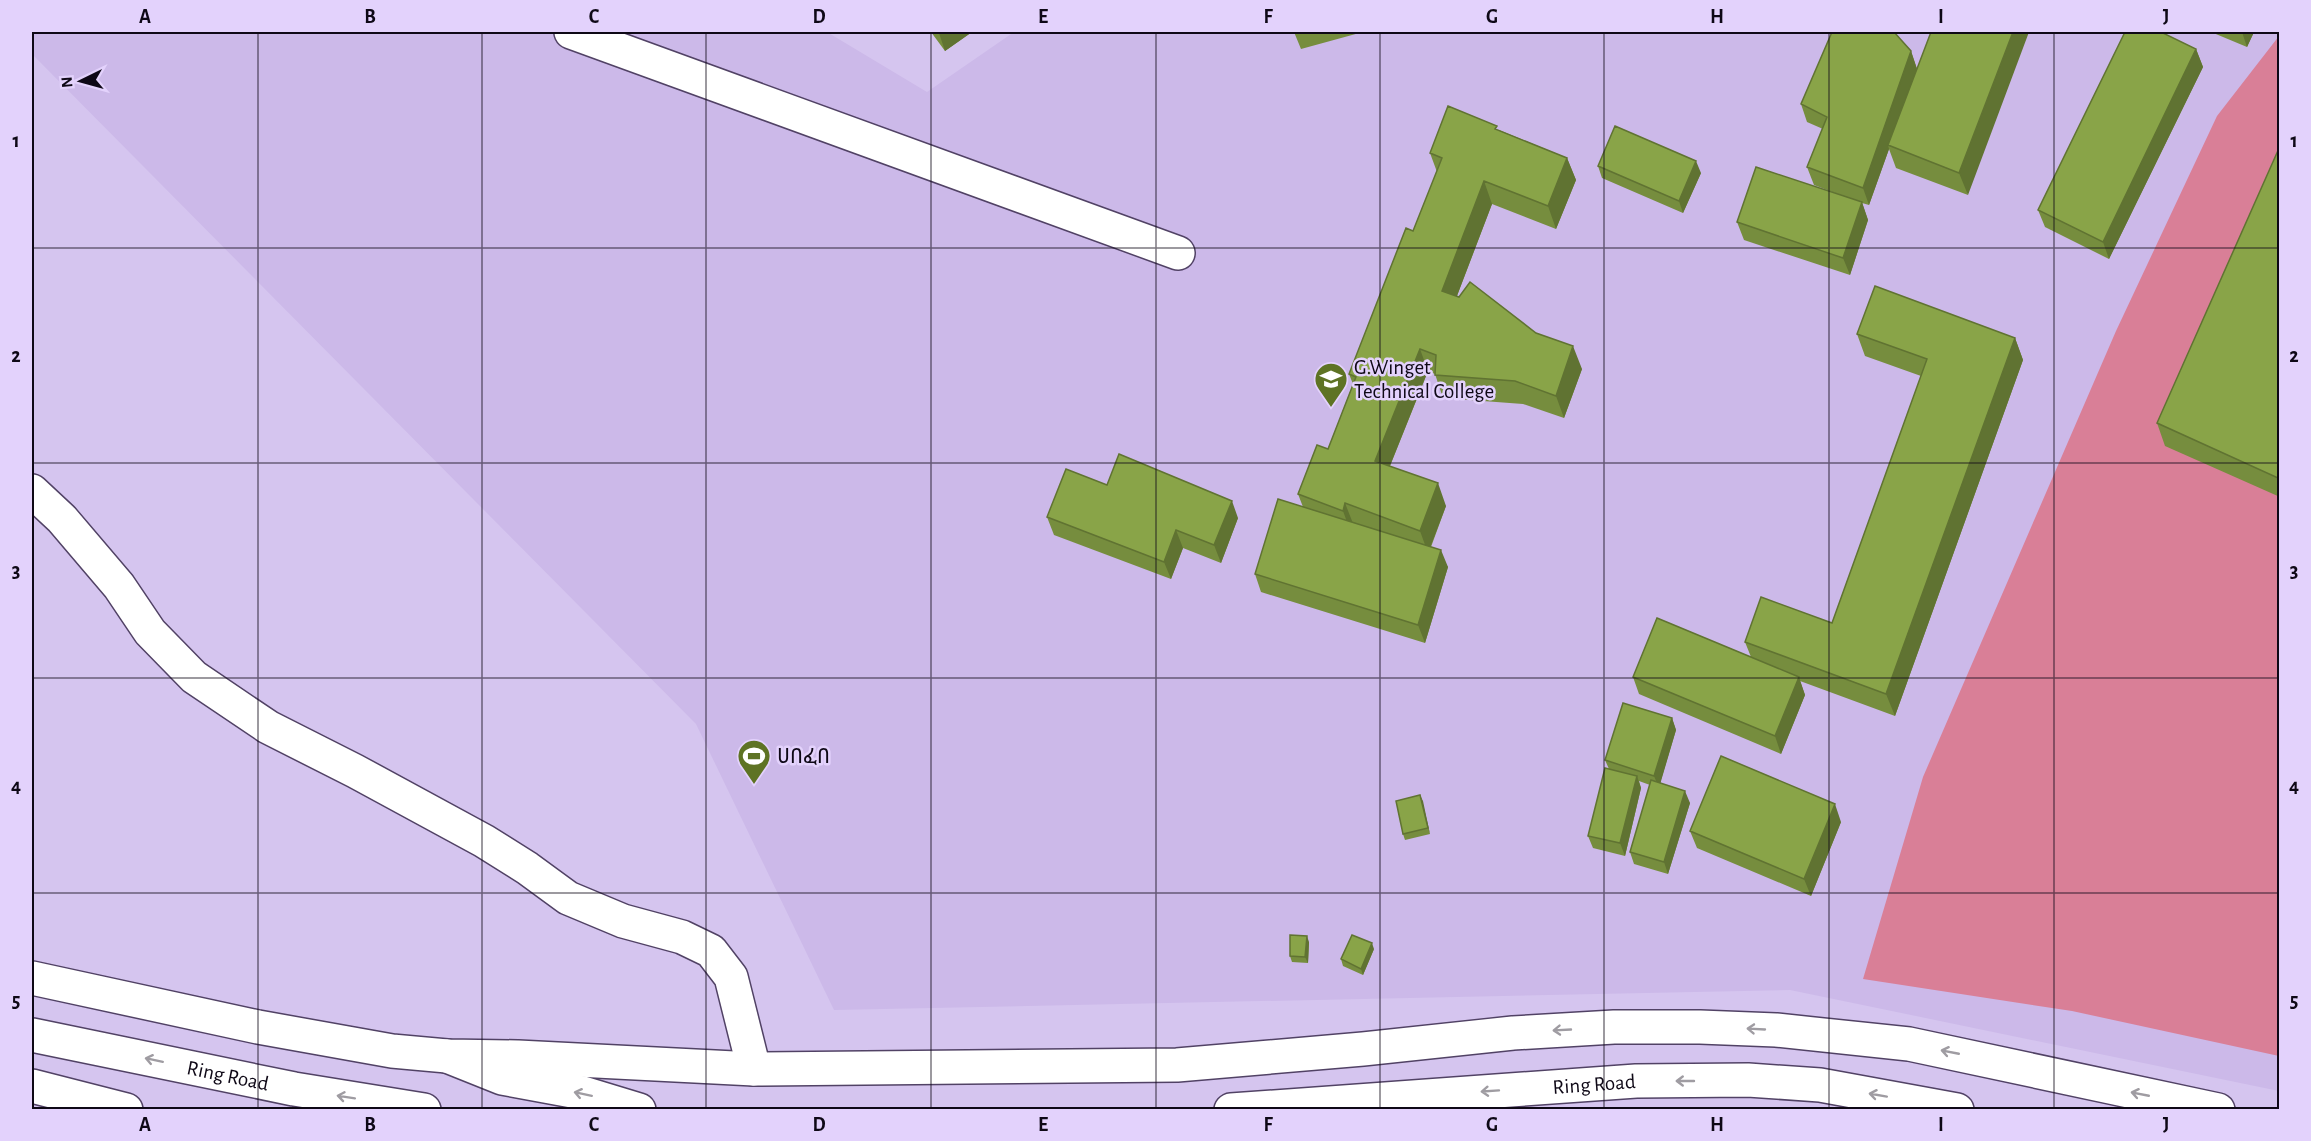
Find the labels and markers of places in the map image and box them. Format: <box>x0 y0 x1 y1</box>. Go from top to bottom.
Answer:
place label: G.Winget Technical College <box>1354 357 1494 402</box>
school or university icon: G.Winget Technical College <box>1313 361 1349 408</box>
sports icon: ሀበፈበ <box>736 738 772 785</box>
place label: ሀበፈበ <box>777 746 830 767</box>

